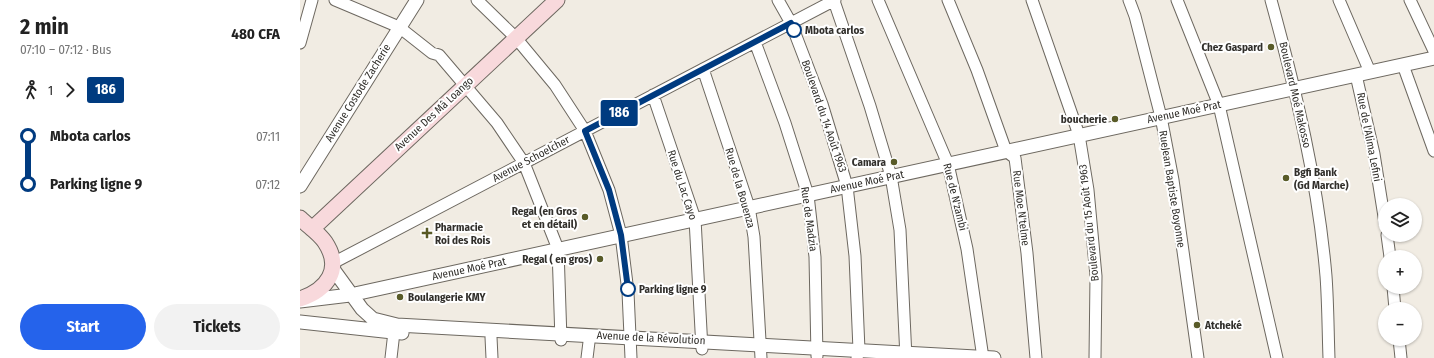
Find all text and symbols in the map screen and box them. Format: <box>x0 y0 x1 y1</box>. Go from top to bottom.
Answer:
text: 2 min <box>20 13 69 40</box>
marker: Mbota carlos <box>786 22 802 38</box>
place label: Mbota carlos <box>805 24 864 37</box>
text: 480 CFA <box>231 25 280 43</box>
place label: Chez Gaspard <box>1201 41 1263 54</box>
street label: Boulevard Moé Makosso <box>1276 41 1314 150</box>
text: 07:10 – 07:12 · Bus <box>20 42 111 57</box>
street label: Avenue Costode Zacherie <box>323 42 393 144</box>
marker: Chez Gaspard <box>1266 42 1276 52</box>
street label: Boulevard du 14 Août 1963 <box>799 58 849 174</box>
street label: Avenue Des Mâ Loango <box>392 74 476 154</box>
icon: walk <box>20 79 42 101</box>
icon: forward <box>59 79 81 101</box>
text: 186 <box>95 81 116 98</box>
text: 1 <box>48 83 53 98</box>
street label: Rue de l'Alima Lefini <box>1354 91 1384 183</box>
street label: Avenue Moé Prat <box>1146 98 1223 126</box>
line badge: 186 <box>596 100 642 126</box>
text: 186 <box>609 104 629 121</box>
place label: boucherie <box>1061 113 1107 126</box>
marker: boucherie <box>1110 114 1120 124</box>
text: Mbota carlos <box>50 127 131 145</box>
text: 07:11 <box>256 129 280 144</box>
street label: RueJean Baptiste Boyonne <box>1156 129 1188 249</box>
street label: Avenue Schoelcher <box>490 133 572 185</box>
street label: Rue de la Bouenza <box>722 146 758 230</box>
street label: Rue du Lac Cayo <box>665 148 699 222</box>
place label: Camara <box>852 156 887 169</box>
marker: Camara <box>889 157 899 167</box>
street label: Rue de N'zambi <box>940 162 970 232</box>
street label: Boulevard du 15 Août 1963 <box>1076 164 1102 282</box>
place label: Bgfi Bank (Gd Marche) <box>1294 166 1349 192</box>
street label: Avenue Moé Prat <box>829 168 906 196</box>
street label: Rue Moe N'telme <box>1010 169 1032 247</box>
marker: Bgfi Bank (Gd Marche) <box>1281 173 1291 183</box>
text: Parking ligne 9 <box>50 175 142 193</box>
text: 07:12 <box>255 177 280 192</box>
street label: Rue de Madzia <box>798 186 820 252</box>
map controls <box>1378 198 1422 346</box>
button: layers <box>1378 198 1422 242</box>
place label: Regal (en Gros et en détail) <box>512 205 578 231</box>
marker: Regal (en Gros et en détail) <box>580 212 590 222</box>
place label: Pharmacie Roi des Rois <box>435 221 490 247</box>
marker: Pharmacie Roi des Rois <box>422 228 432 238</box>
button: + <box>1378 250 1422 294</box>
place label: Regal ( en gros) <box>522 253 593 266</box>
marker: Regal ( en gros) <box>595 254 605 264</box>
street label: Avenue Moé Prat <box>431 255 508 283</box>
marker: Parking ligne 9 <box>620 281 636 297</box>
place label: Parking ligne 9 <box>639 283 707 296</box>
place label: Boulangerie KMY <box>408 291 487 304</box>
marker: Boulangerie KMY <box>395 292 405 302</box>
button: − <box>1378 302 1422 346</box>
button: Start <box>20 304 146 350</box>
button: Tickets <box>154 304 280 350</box>
place label: Atcheké <box>1204 319 1242 332</box>
marker: Atcheké <box>1192 320 1202 330</box>
street label: Avenue de la Révolution <box>596 329 706 347</box>

